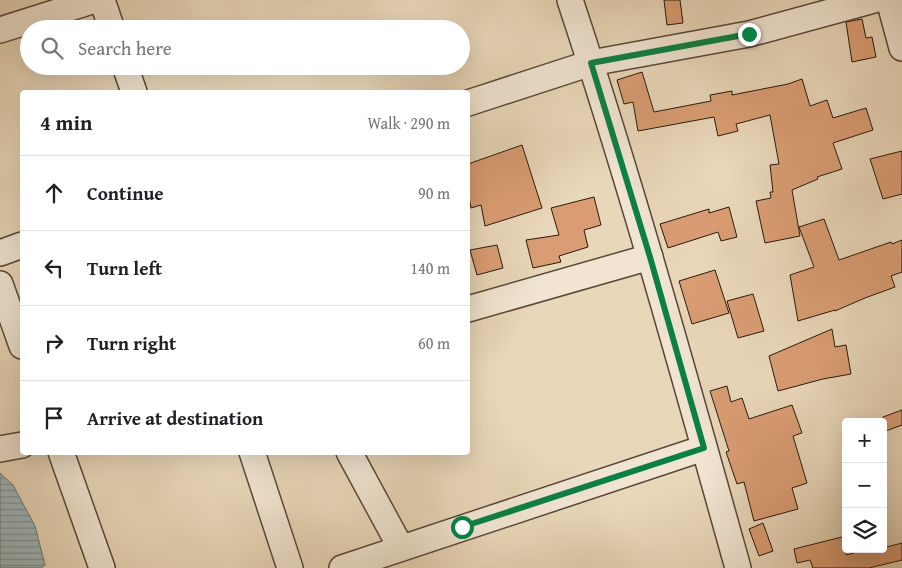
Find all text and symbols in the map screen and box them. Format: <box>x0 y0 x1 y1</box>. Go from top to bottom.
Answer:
search box <box>20 20 470 75</box>
route end <box>738 23 761 46</box>
icon: search <box>38 34 66 62</box>
text: Search here <box>78 34 172 62</box>
text: 4 min <box>40 107 92 138</box>
text: Walk · 290 m <box>367 111 450 135</box>
icon: ahead <box>40 179 68 207</box>
text: Continue <box>87 179 164 207</box>
text: 90 m <box>418 181 450 205</box>
icon: left <box>40 254 68 282</box>
text: Turn left <box>87 254 162 282</box>
text: 140 m <box>410 256 450 280</box>
icon: right <box>40 329 68 357</box>
text: Turn right <box>87 329 176 357</box>
text: 60 m <box>418 331 450 355</box>
icon: arrive <box>40 404 68 432</box>
text: Arrive at destination <box>87 404 263 432</box>
map controls <box>842 418 887 553</box>
button: + <box>842 418 887 463</box>
button: − <box>842 463 887 508</box>
button: layers <box>842 508 887 553</box>
route start <box>451 516 474 539</box>

